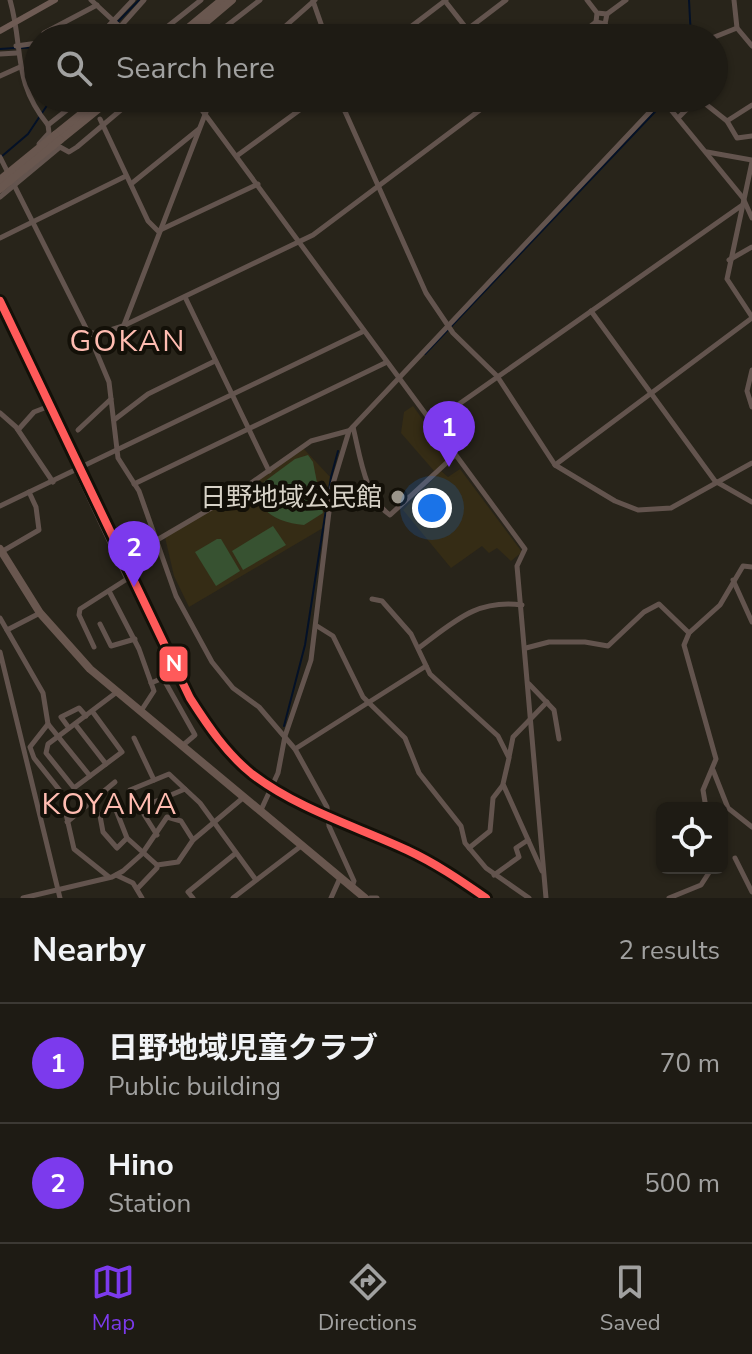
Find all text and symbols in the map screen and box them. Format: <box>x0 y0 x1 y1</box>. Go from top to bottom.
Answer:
search box <box>24 24 728 112</box>
icon: search <box>52 46 96 90</box>
text: Search here <box>116 48 275 89</box>
district label: GOKAN <box>70 321 186 362</box>
pin: 1 <box>423 401 475 467</box>
place label: 日野地域公民館 <box>200 480 382 515</box>
marker: 日野地域公民館 <box>389 488 407 506</box>
your location <box>412 488 452 528</box>
pin: 2 <box>108 521 160 587</box>
line badge: N <box>158 645 189 683</box>
text: N <box>166 649 182 679</box>
district label: KOYAMA <box>42 784 178 825</box>
map controls <box>656 802 728 874</box>
button: locate <box>656 802 728 874</box>
text: Nearby <box>32 927 146 973</box>
text: 2 results <box>619 933 720 968</box>
text: 日野地域児童クラブ <box>108 1028 378 1069</box>
text: 1 <box>50 1046 66 1081</box>
text: 70 m <box>660 1046 720 1081</box>
text: Public building <box>108 1069 281 1104</box>
text: Hino <box>108 1145 174 1186</box>
text: 2 <box>50 1166 66 1201</box>
text: 500 m <box>644 1166 720 1201</box>
text: Station <box>108 1186 191 1221</box>
tab: Map <box>91 1260 135 1338</box>
tab: Directions <box>318 1260 417 1338</box>
tab: Saved <box>600 1260 661 1338</box>

